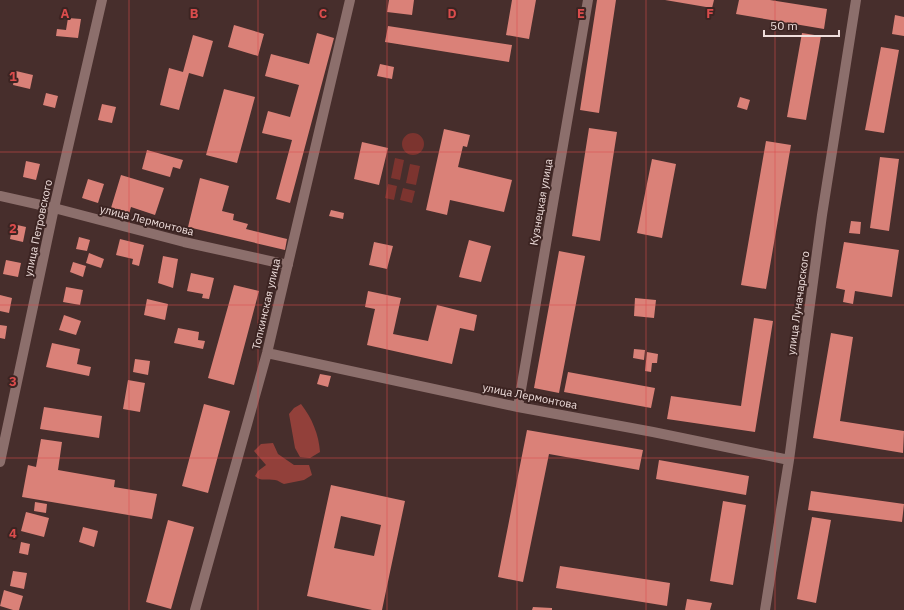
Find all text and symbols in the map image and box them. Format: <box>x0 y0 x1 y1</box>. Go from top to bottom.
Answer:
text: A <box>61 5 70 22</box>
text: B <box>190 5 199 22</box>
text: C <box>319 5 328 22</box>
text: D <box>447 5 457 22</box>
text: E <box>577 5 585 22</box>
text: F <box>706 5 714 22</box>
scale bar <box>764 12 839 38</box>
text: 50 m <box>770 18 798 33</box>
text: 1 <box>9 68 17 85</box>
street label: Кузнецкая улица <box>526 157 556 246</box>
street label: улица Петровского <box>21 178 55 278</box>
street label: улица Лермонтова <box>99 202 196 238</box>
text: 2 <box>9 220 17 237</box>
street label: улица Луначарского <box>784 250 812 356</box>
street label: Топкинская улица <box>249 257 283 351</box>
text: 3 <box>9 373 17 390</box>
street label: улица Лермонтова <box>481 380 579 412</box>
text: 4 <box>9 525 17 542</box>

